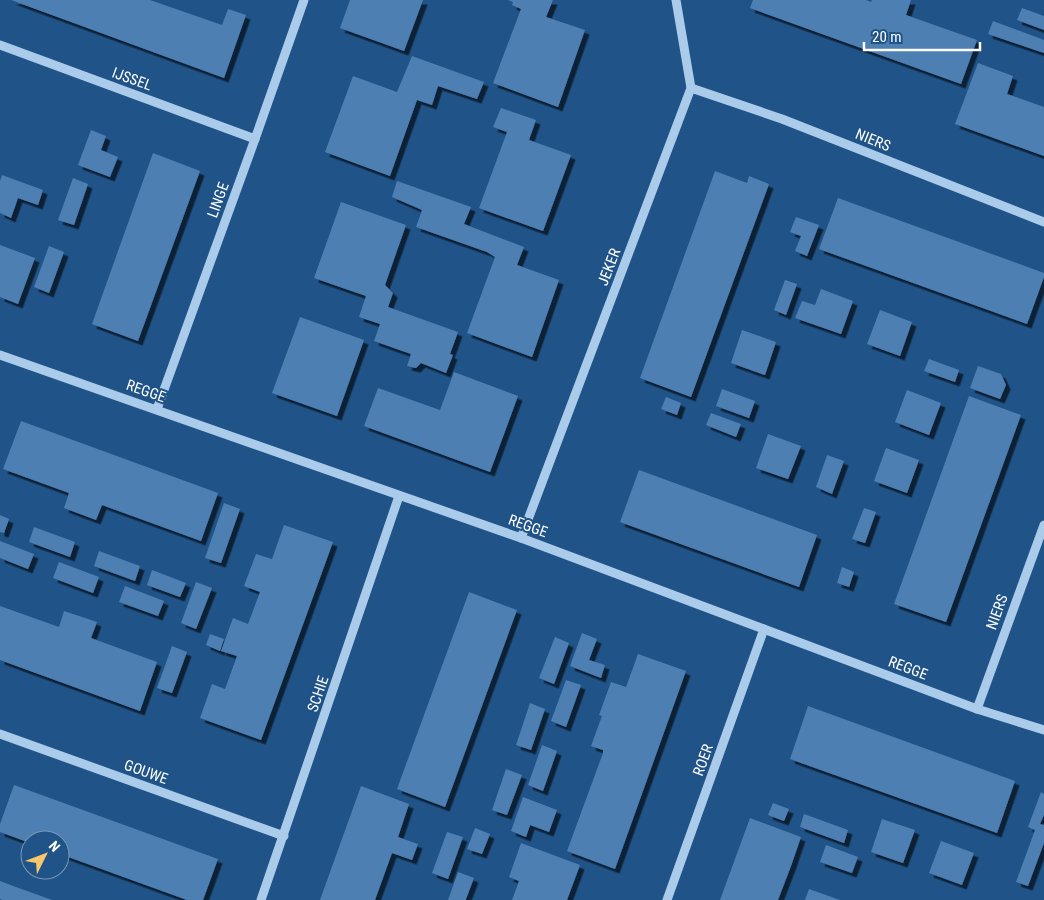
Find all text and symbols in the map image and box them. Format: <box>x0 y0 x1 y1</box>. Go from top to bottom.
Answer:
scale bar <box>864 20 980 52</box>
text: 20 m <box>872 28 902 46</box>
street label: IJSSEL <box>110 64 154 94</box>
street label: NIERS <box>853 125 893 155</box>
street label: LINGE <box>203 180 233 220</box>
street label: JEKER <box>594 246 624 288</box>
street label: REGGE <box>124 376 168 406</box>
street label: REGGE <box>506 511 550 541</box>
street label: NIERS <box>982 592 1012 632</box>
street label: REGGE <box>886 652 930 684</box>
street label: SCHIE <box>304 674 332 714</box>
street label: ROER <box>689 742 717 778</box>
street label: GOUWE <box>122 756 170 788</box>
north arrow <box>20 830 70 880</box>
text: N <box>46 838 63 855</box>

